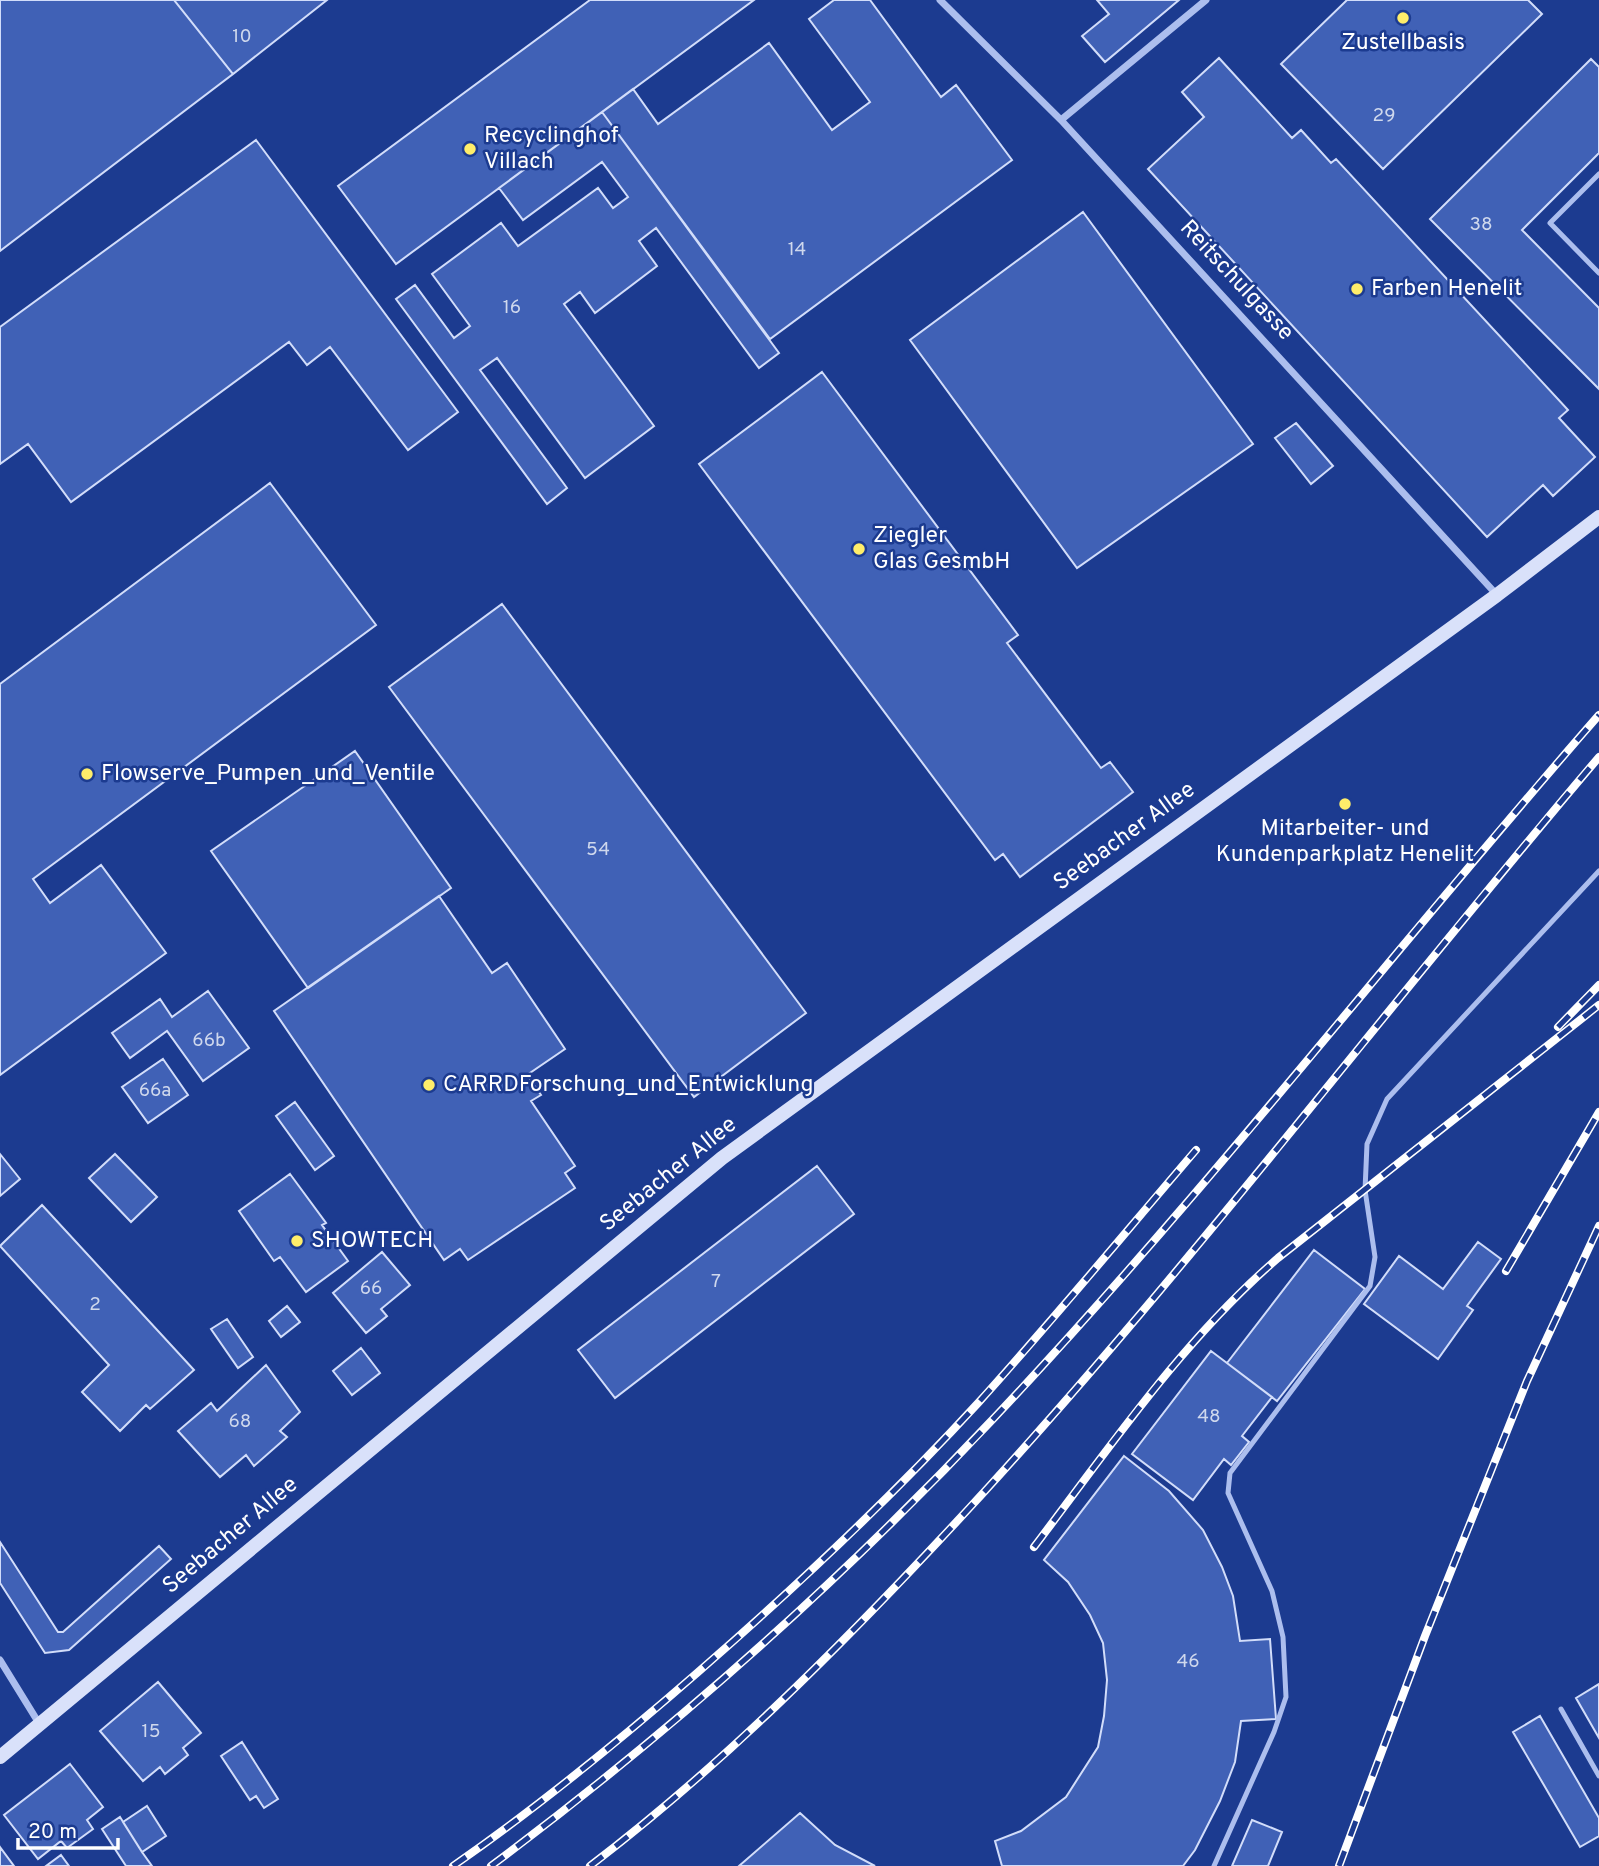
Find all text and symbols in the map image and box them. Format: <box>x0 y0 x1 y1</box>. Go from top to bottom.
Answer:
marker: Zustellbasis <box>1395 10 1411 26</box>
house number: 10 <box>232 25 252 49</box>
place label: Zustellbasis <box>1341 29 1465 58</box>
house number: 29 <box>1373 104 1395 128</box>
place label: Recyclinghof Villach <box>484 122 619 177</box>
marker: Recyclinghof Villach <box>462 141 478 157</box>
house number: 38 <box>1469 213 1493 237</box>
street label: Reitschulgasse <box>1173 215 1299 347</box>
house number: 14 <box>788 238 806 262</box>
place label: Farben Henelit <box>1371 275 1523 304</box>
marker: Farben Henelit <box>1349 281 1365 297</box>
house number: 16 <box>503 296 521 320</box>
place label: Ziegler Glas GesmbH <box>873 522 1010 577</box>
marker: Ziegler Glas GesmbH <box>851 541 867 557</box>
place label: Flowserve_Pumpen_und_Ventile <box>101 760 435 789</box>
marker: Flowserve_Pumpen_und_Ventile <box>79 766 95 782</box>
street label: Seebacher Allee <box>1049 776 1201 898</box>
marker: Mitarbeiter- und Kundenparkplatz Henelit <box>1337 796 1353 812</box>
place label: Mitarbeiter- und Kundenparkplatz Henelit <box>1216 815 1474 870</box>
house number: 54 <box>586 838 610 862</box>
house number: 66b <box>192 1029 226 1053</box>
place label: CARRDForschung_und_Entwicklung <box>443 1071 813 1100</box>
marker: CARRDForschung_und_Entwicklung <box>421 1077 437 1093</box>
house number: 66a <box>139 1079 171 1103</box>
street label: Seebacher Allee <box>595 1111 743 1239</box>
place label: SHOWTECH <box>311 1227 433 1256</box>
marker: SHOWTECH <box>289 1233 305 1249</box>
house number: 7 <box>711 1270 721 1294</box>
house number: 66 <box>360 1277 382 1301</box>
house number: 2 <box>89 1293 101 1317</box>
house number: 48 <box>1197 1405 1221 1429</box>
house number: 68 <box>229 1410 251 1434</box>
street label: Seebacher Allee <box>157 1471 305 1601</box>
house number: 46 <box>1176 1650 1200 1674</box>
house number: 15 <box>142 1720 160 1744</box>
scale bar <box>18 1806 117 1850</box>
text: 20 m <box>28 1819 77 1846</box>

